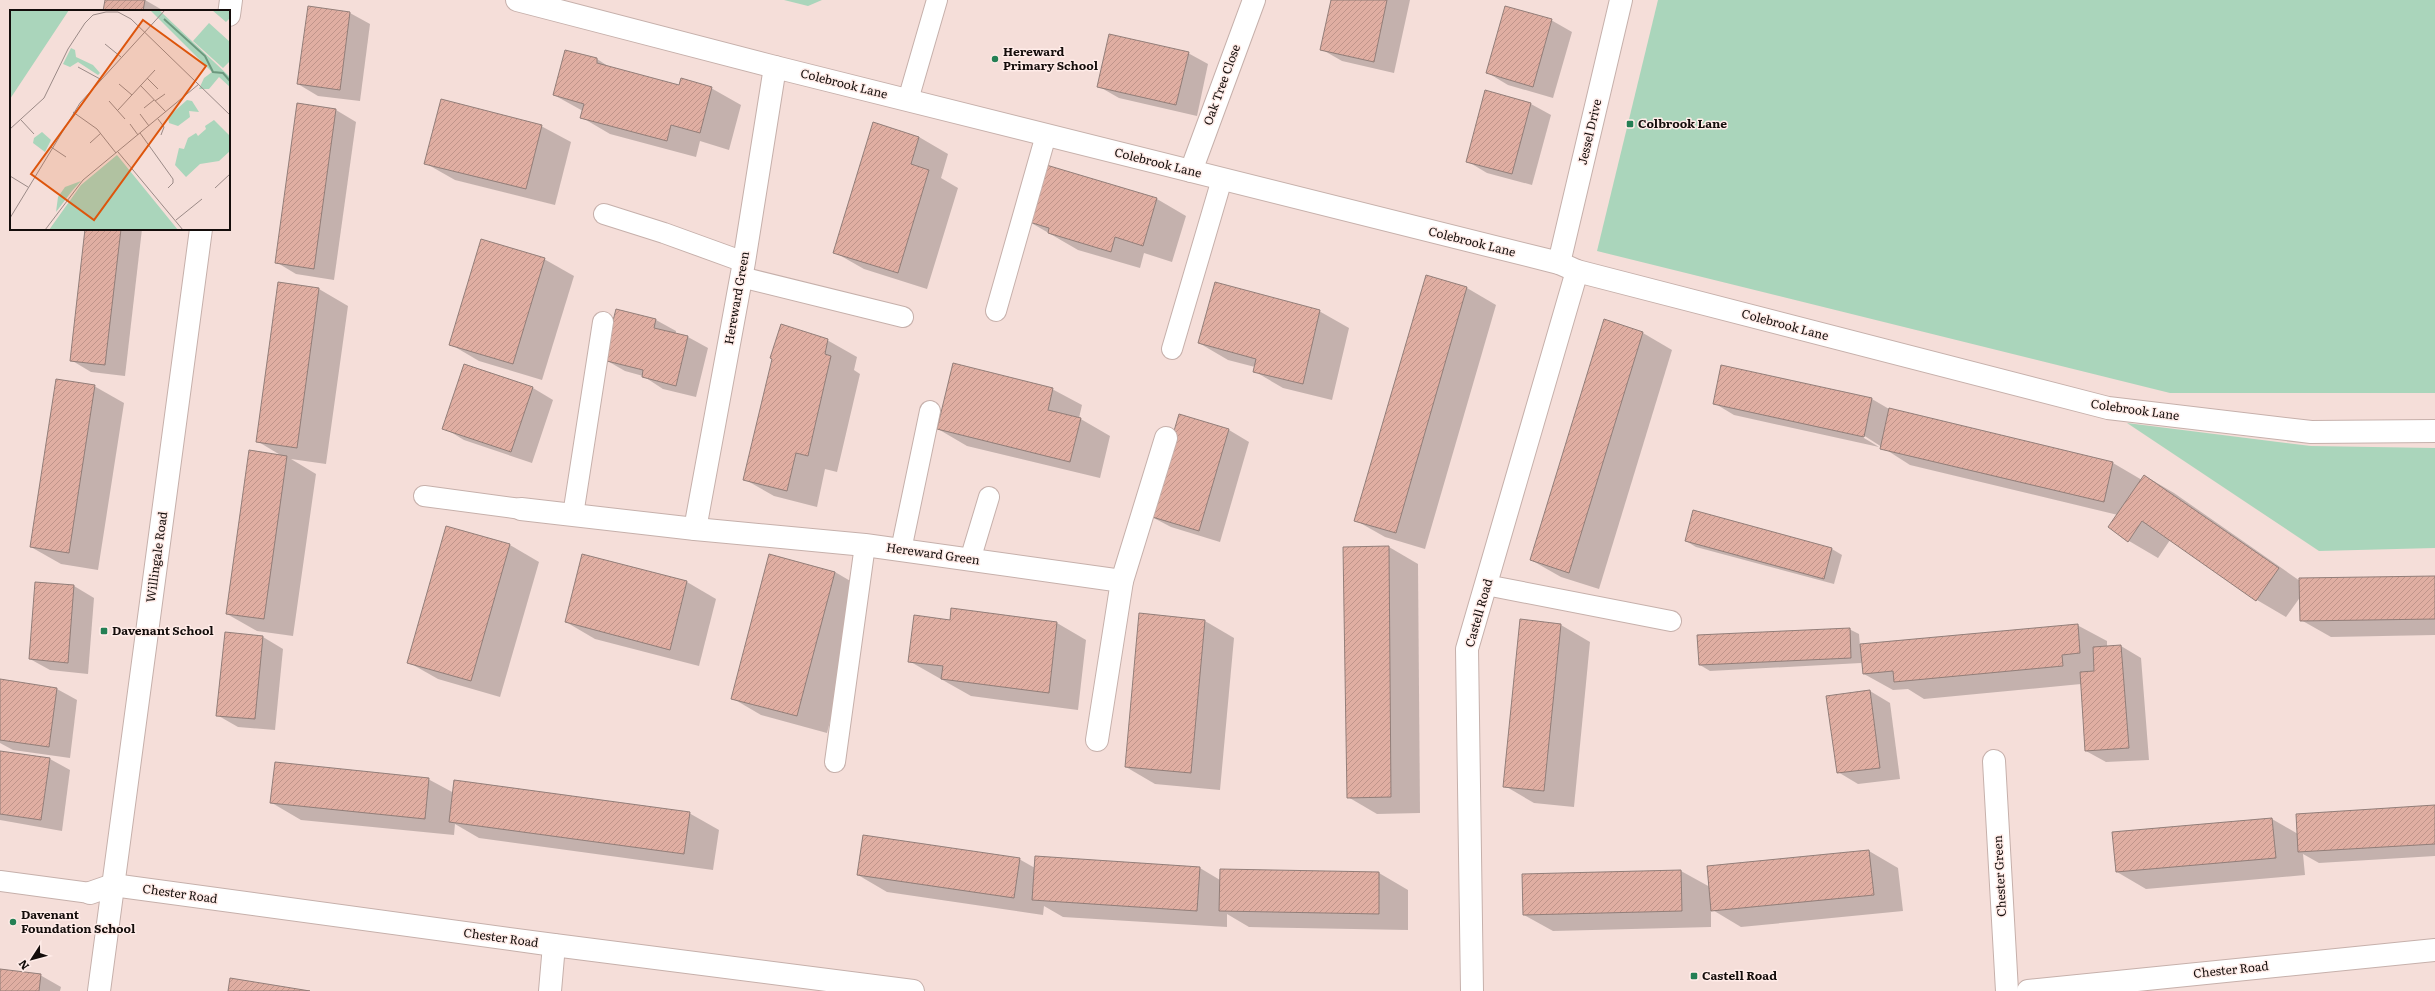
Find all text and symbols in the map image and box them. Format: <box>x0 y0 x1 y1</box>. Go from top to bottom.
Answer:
inset map <box>10 10 230 230</box>
place label: Hereward Primary School <box>1003 42 1099 74</box>
street label: Oak Tree Close <box>1198 42 1244 128</box>
marker: Hereward Primary School <box>990 54 1000 64</box>
street label: Colebrook Lane <box>799 63 890 103</box>
street label: Jessel Drive <box>1573 97 1605 166</box>
place label: Colbrook Lane <box>1638 114 1727 132</box>
marker: Colbrook Lane <box>1625 119 1635 129</box>
street label: Colebrook Lane <box>1113 142 1204 182</box>
street label: Colebrook Lane <box>1427 221 1518 261</box>
street label: Hereward Green <box>719 250 753 346</box>
street label: Colebrook Lane <box>1740 304 1831 344</box>
street label: Colebrook Lane <box>2090 394 2181 424</box>
street label: Willingale Road <box>141 510 171 603</box>
street label: Hereward Green <box>885 538 981 568</box>
street label: Castell Road <box>1460 576 1497 649</box>
place label: Davenant School <box>112 621 214 639</box>
marker: Davenant School <box>99 626 109 636</box>
street label: Chester Green <box>1988 835 2010 917</box>
street label: Chester Road <box>141 879 219 907</box>
place label: Davenant Foundation School <box>21 905 136 937</box>
marker: Davenant Foundation School <box>8 917 18 927</box>
street label: Chester Road <box>462 923 540 951</box>
north arrow <box>12 939 52 979</box>
street label: Chester Road <box>2192 956 2270 982</box>
text: N <box>14 957 32 974</box>
place label: Castell Road <box>1702 966 1777 984</box>
marker: Castell Road <box>1689 971 1699 981</box>

